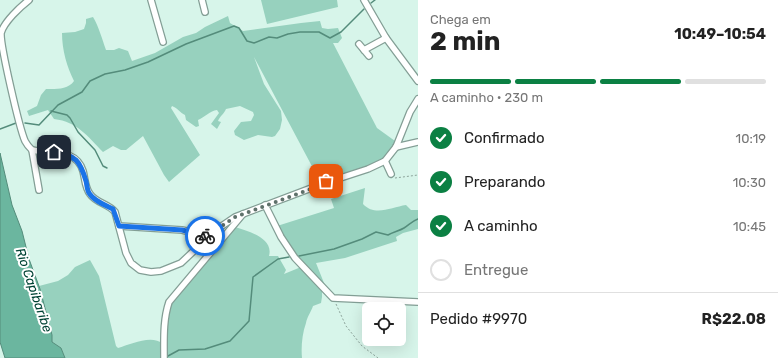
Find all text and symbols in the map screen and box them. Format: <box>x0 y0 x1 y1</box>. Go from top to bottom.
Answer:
text: Chega em <box>430 12 491 27</box>
text: 10:49–10:54 <box>674 25 766 43</box>
text: 2 min <box>430 26 500 57</box>
text: A caminho · 230 m <box>430 90 543 105</box>
icon: check <box>430 127 452 149</box>
text: Confirmado <box>464 129 545 147</box>
text: 10:19 <box>736 131 766 146</box>
pin <box>37 135 71 169</box>
icon: home <box>43 141 65 163</box>
pin <box>309 164 343 198</box>
icon: bag <box>315 170 337 192</box>
icon: check <box>430 171 452 193</box>
text: Preparando <box>464 173 545 191</box>
text: 10:30 <box>733 175 766 190</box>
icon: check <box>430 215 452 237</box>
courier <box>185 216 225 256</box>
text: A caminho <box>464 217 538 235</box>
text: 10:45 <box>733 219 766 234</box>
icon: bike <box>194 225 216 247</box>
water label: Rio Capibaribe <box>13 246 55 334</box>
text: Entregue <box>464 261 528 279</box>
map controls <box>362 302 406 346</box>
button: locate <box>362 302 406 346</box>
text: Pedido #9970 <box>430 310 527 328</box>
text: R$22.08 <box>702 310 766 328</box>

